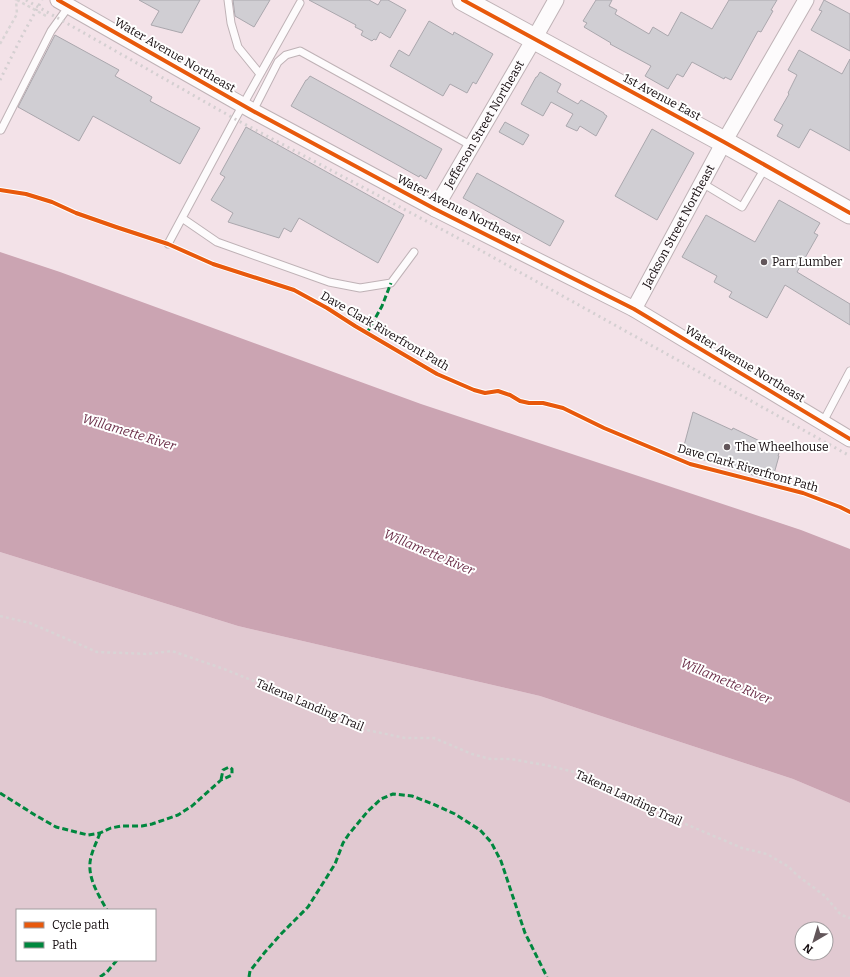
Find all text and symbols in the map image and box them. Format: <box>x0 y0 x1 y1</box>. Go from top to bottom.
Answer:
street label: Water Avenue Northeast <box>112 15 239 96</box>
street label: Jefferson Street Northeast <box>441 57 527 192</box>
street label: 1st Avenue East <box>621 71 704 124</box>
street label: Jackson Street Northeast <box>639 162 718 291</box>
street label: Water Avenue Northeast <box>395 172 524 247</box>
place label: Parr Lumber <box>772 255 843 269</box>
marker: Parr Lumber <box>759 257 769 267</box>
street label: Dave Clark Riverfront Path <box>318 288 452 374</box>
street label: Water Avenue Northeast <box>683 323 808 406</box>
water label: Willamette River <box>80 411 178 454</box>
place label: The Wheelhouse <box>735 440 829 454</box>
street label: Dave Clark Riverfront Path <box>676 441 821 495</box>
marker: The Wheelhouse <box>722 442 732 452</box>
water label: Willamette River <box>381 526 477 578</box>
water label: Willamette River <box>678 655 774 707</box>
street label: Takena Landing Trail <box>254 676 366 734</box>
street label: Takena Landing Trail <box>574 767 685 829</box>
legend <box>16 909 156 961</box>
text: Cycle path <box>52 918 110 932</box>
north arrow <box>794 921 834 961</box>
text: Path <box>52 938 78 952</box>
text: N <box>800 940 816 956</box>

